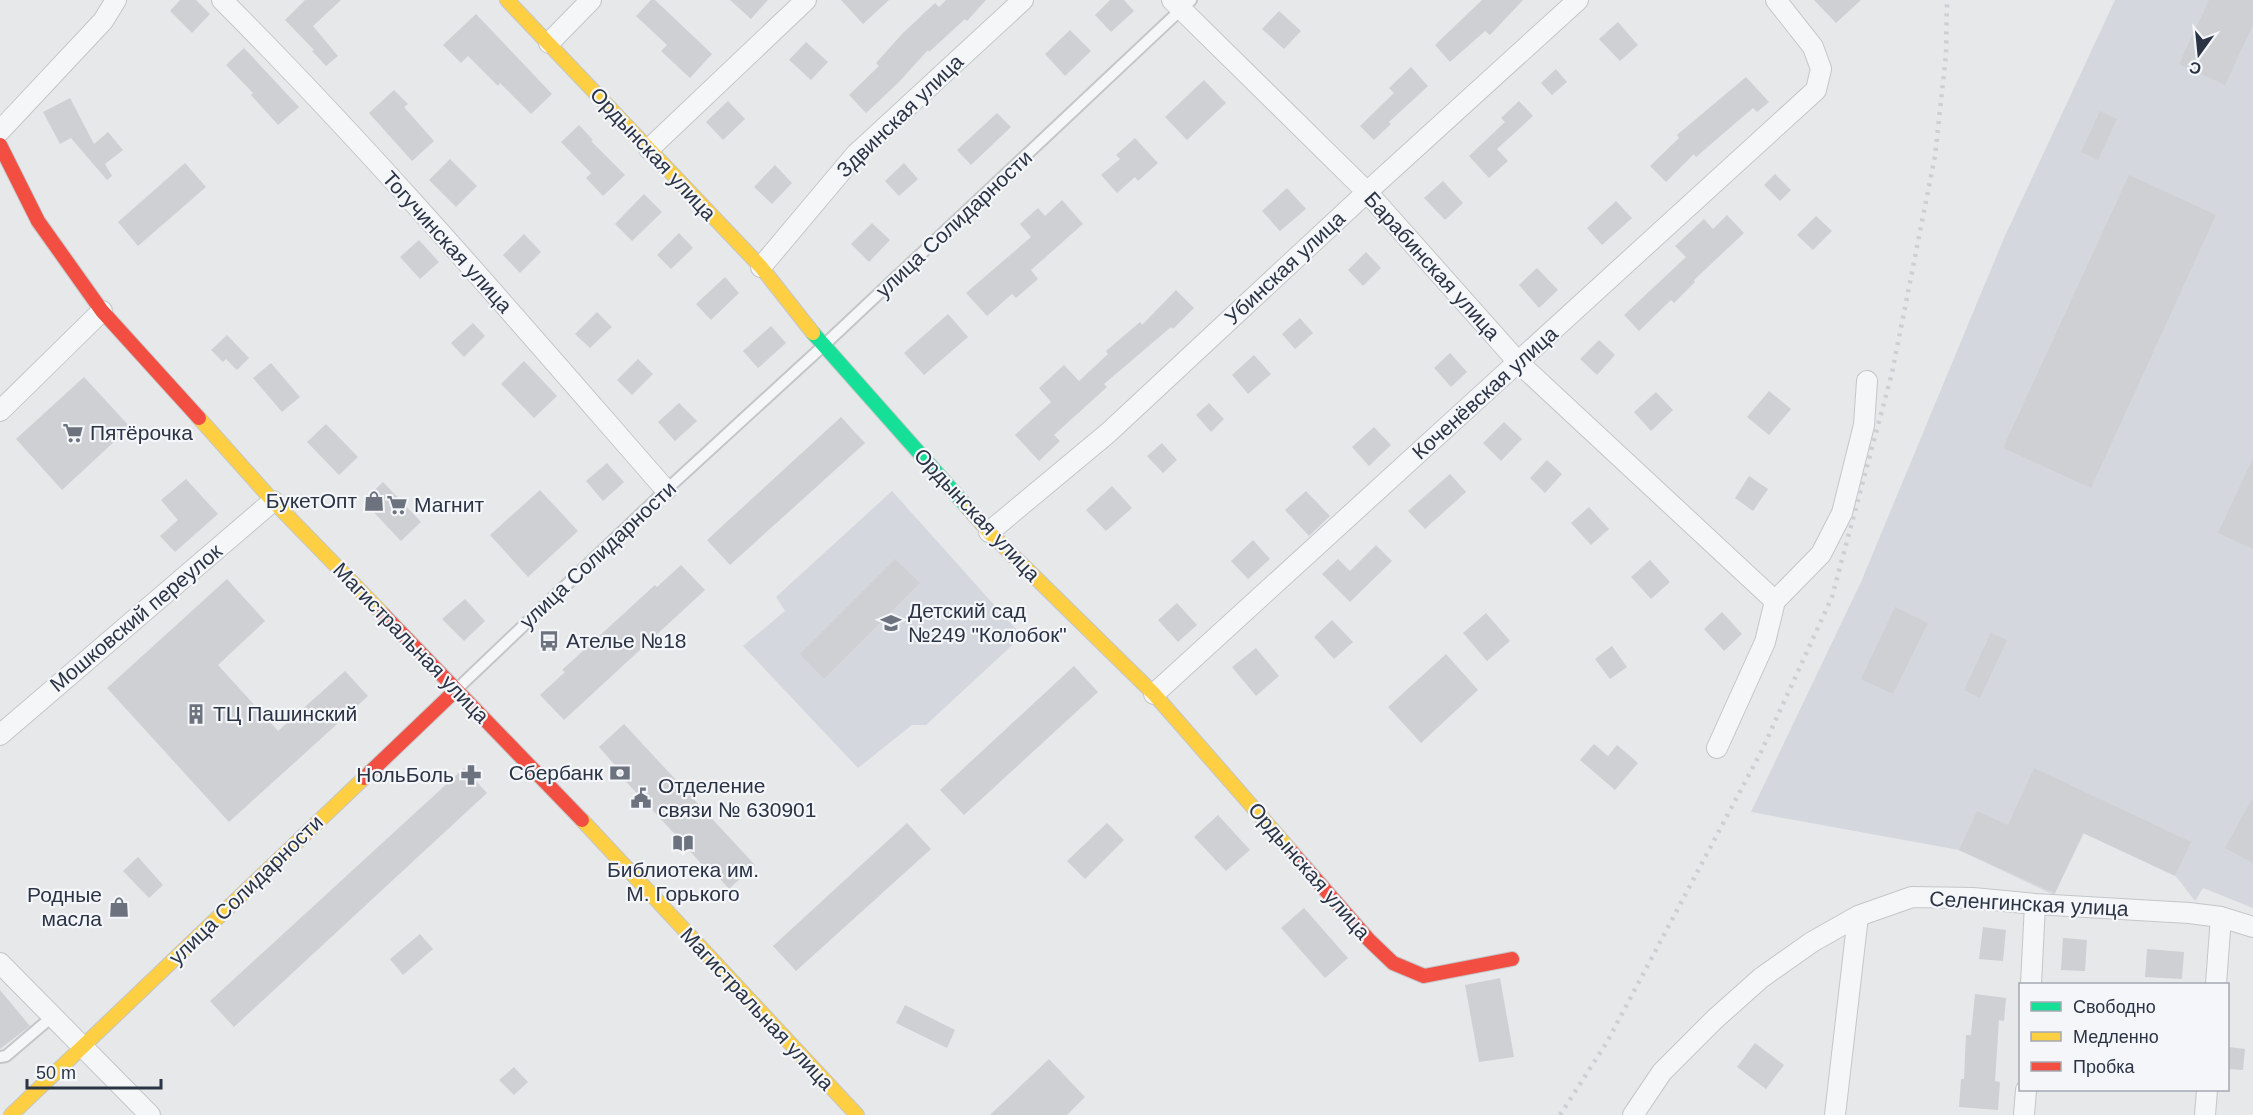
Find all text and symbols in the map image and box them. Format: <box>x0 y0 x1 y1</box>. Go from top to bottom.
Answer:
north arrow <box>2169 24 2229 84</box>
street label: Здвинская улица <box>832 49 968 182</box>
text: С <box>2187 58 2203 78</box>
street label: Ордынская улица <box>586 82 721 225</box>
street label: улица Солидарности <box>871 145 1036 302</box>
street label: Тогучинская улица <box>378 166 517 317</box>
street label: Барабинская улица <box>1360 187 1505 345</box>
street label: Убинская улица <box>1220 206 1349 329</box>
street label: Коченёвская улица <box>1407 321 1562 464</box>
supermarket icon: Пятёрочка <box>61 421 85 445</box>
place label: Пятёрочка <box>90 421 193 444</box>
street label: Ордынская улица <box>910 443 1045 586</box>
street label: улица Солидарности <box>515 476 680 633</box>
place label: БукетОпт <box>266 489 357 512</box>
shop icon: БукетОпт <box>362 489 386 513</box>
supermarket icon: Магнит <box>385 493 409 517</box>
place label: Магнит <box>414 493 484 516</box>
street label: Мошковский переулок <box>45 539 227 696</box>
street label: Магистральная улица <box>329 558 494 728</box>
place label: Детский сад №249 "Колобок" <box>908 599 1067 646</box>
school or university icon: Детский сад №249 "Колобок" <box>879 611 903 635</box>
bus stop icon: Ателье №18 <box>537 629 561 653</box>
place label: Ателье №18 <box>566 629 687 652</box>
building icon: ТЦ Пашинский <box>184 702 208 726</box>
place label: ТЦ Пашинский <box>213 702 357 725</box>
place label: Сбербанк <box>509 761 604 784</box>
bank icon: Сбербанк <box>608 761 632 785</box>
place label: НольБоль <box>356 763 454 786</box>
pharmacy icon: НольБоль <box>459 763 483 787</box>
place label: Отделение связи № 630901 <box>658 774 816 821</box>
public building icon: Отделение связи № 630901 <box>629 786 653 810</box>
street label: Ордынская улица <box>1244 798 1375 944</box>
street label: улица Солидарности <box>164 810 327 969</box>
library icon: Библиотека им. М. Горького <box>671 831 695 855</box>
place label: Библиотека им. М. Горького <box>607 858 759 905</box>
place label: Родные масла <box>27 883 102 930</box>
street label: Селенгинская улица <box>1929 887 2130 920</box>
shop icon: Родные масла <box>107 895 131 919</box>
street label: Магистральная улица <box>676 923 839 1095</box>
legend <box>2019 983 2229 1091</box>
text: Свободно <box>2073 997 2156 1017</box>
text: Медленно <box>2073 1027 2159 1047</box>
scale bar <box>27 1052 160 1090</box>
text: Пробка <box>2073 1057 2136 1077</box>
text: 50 m <box>36 1063 76 1083</box>

